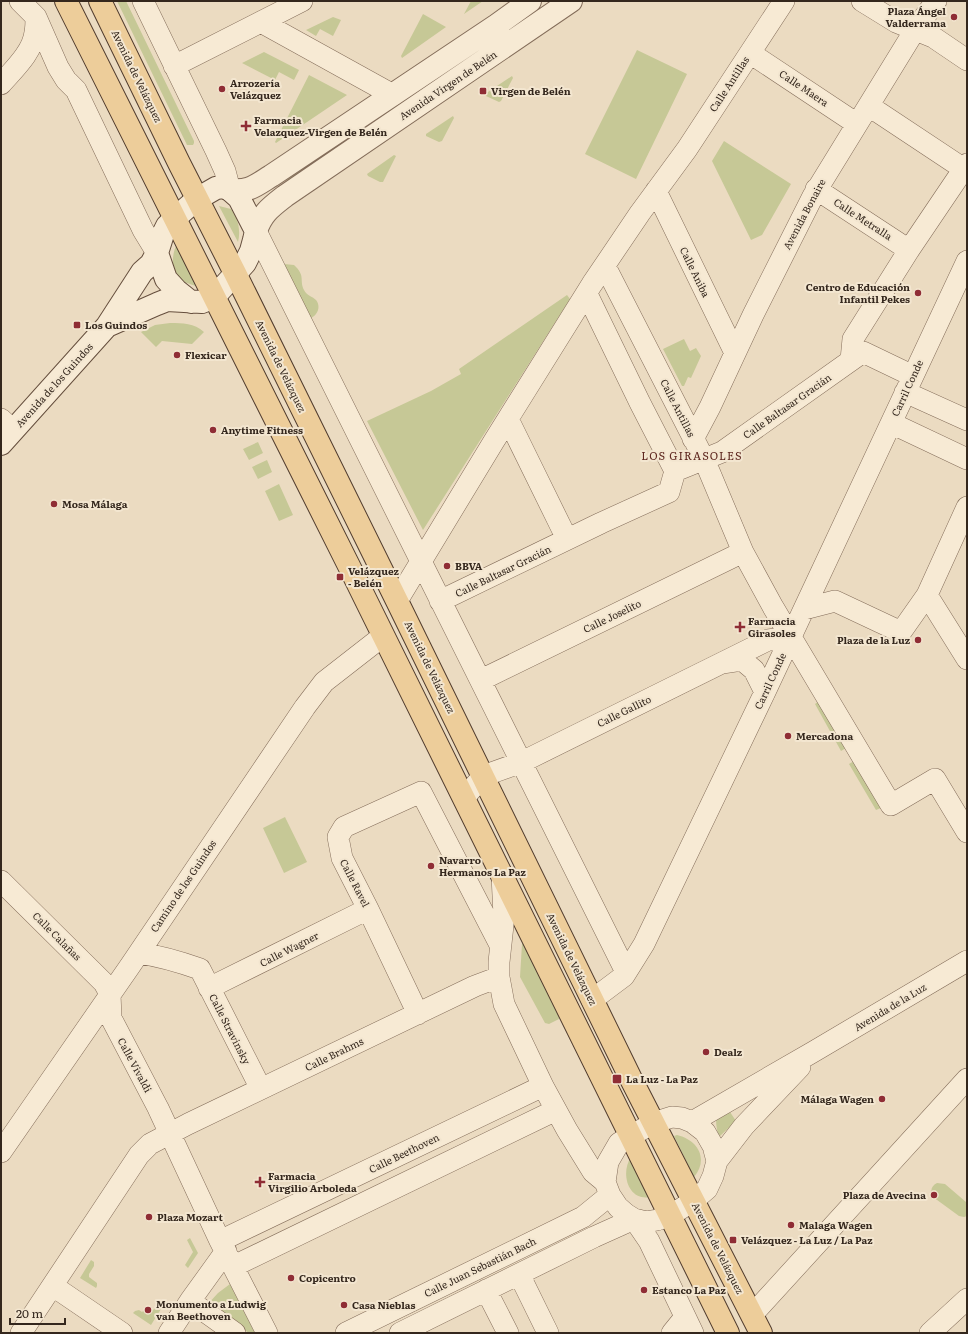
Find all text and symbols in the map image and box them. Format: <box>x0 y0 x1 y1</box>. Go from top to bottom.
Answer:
place label: Plaza Ángel Valderrama <box>886 3 946 30</box>
marker: Plaza Ángel Valderrama <box>949 12 959 22</box>
street label: Avenida de Velázquez <box>109 27 166 125</box>
street label: Avenida Virgen de Belén <box>396 46 500 123</box>
street label: Calle Antillas <box>705 53 752 114</box>
street label: Calle Maera <box>777 66 832 110</box>
place label: Arrozería Velázquez <box>230 75 282 102</box>
place label: Virgen de Belén <box>491 83 571 98</box>
marker: Arrozería Velázquez <box>217 84 227 94</box>
marker: Virgen de Belén <box>478 86 488 96</box>
place label: Farmacia Velazquez-Virgen de Belén <box>254 112 387 139</box>
marker: Farmacia Velazquez-Virgen de Belén <box>241 121 251 131</box>
street label: Avenida Bonaire <box>779 176 829 252</box>
street label: Calle Metralla <box>831 194 896 243</box>
street label: Calle Aniba <box>677 244 714 300</box>
place label: Centro de Educación Infantil Pekes <box>806 279 910 306</box>
marker: Centro de Educación Infantil Pekes <box>913 288 923 298</box>
place label: Los Guindos <box>85 317 147 332</box>
street label: Avenida de Velázquez <box>253 317 310 415</box>
marker: Los Guindos <box>72 320 82 330</box>
street label: Avenida de los Guindos <box>11 339 96 430</box>
place label: Flexicar <box>185 347 227 362</box>
marker: Flexicar <box>172 350 182 360</box>
street label: Carril Conde <box>887 357 926 419</box>
street label: Calle Baltasar Gracián <box>739 369 834 442</box>
street label: Calle Antillas <box>657 376 700 440</box>
place label: Anytime Fitness <box>221 422 303 437</box>
marker: Anytime Fitness <box>208 425 218 435</box>
district label: LOS GIRASOLES <box>641 447 743 463</box>
place label: Mosa Málaga <box>62 496 128 511</box>
marker: Mosa Málaga <box>49 499 59 509</box>
street label: Calle Baltasar Gracián <box>452 541 554 600</box>
place label: BBVA <box>455 558 483 573</box>
marker: BBVA <box>442 561 452 571</box>
place label: Velázquez - Belén <box>348 563 400 590</box>
marker: Velázquez - Belén <box>335 572 345 582</box>
street label: Calle Joselito <box>580 595 643 636</box>
place label: Farmacia Girasoles <box>748 613 796 640</box>
street label: Avenida de Velázquez <box>402 618 459 716</box>
marker: Farmacia Girasoles <box>735 622 745 632</box>
place label: Plaza de la Luz <box>837 632 911 647</box>
marker: Plaza de la Luz <box>913 635 923 645</box>
street label: Carril Conde <box>750 650 789 712</box>
street label: Calle Gallito <box>594 691 654 730</box>
place label: Mercadona <box>796 728 853 743</box>
marker: Mercadona <box>783 731 793 741</box>
street label: Camino de los Guindos <box>146 836 219 935</box>
place label: Navarro Hermanos La Paz <box>439 852 527 879</box>
street label: Calle Ravel <box>337 856 374 910</box>
marker: Navarro Hermanos La Paz <box>426 861 436 871</box>
street label: Calle Calañas <box>30 908 85 964</box>
street label: Avenida de Velázquez <box>544 910 601 1008</box>
street label: Calle Wagner <box>257 927 321 970</box>
street label: Avenida de la Luz <box>851 979 929 1034</box>
street label: Calle Stravinsky <box>206 991 255 1067</box>
street label: Calle Brahms <box>302 1033 366 1074</box>
street label: Calle Vivaldi <box>115 1035 157 1095</box>
place label: Dealz <box>714 1044 743 1059</box>
marker: Dealz <box>701 1047 711 1057</box>
place label: La Luz - La Paz <box>626 1071 699 1086</box>
marker: La Luz - La Paz <box>611 1073 623 1085</box>
place label: Málaga Wagen <box>801 1091 874 1106</box>
marker: Málaga Wagen <box>877 1094 887 1104</box>
street label: Calle Beethoven <box>366 1129 442 1176</box>
place label: Farmacia Virgilio Arboleda <box>268 1168 357 1195</box>
marker: Farmacia Virgilio Arboleda <box>255 1177 265 1187</box>
place label: Plaza de Avecina <box>843 1187 926 1202</box>
marker: Plaza de Avecina <box>929 1190 939 1200</box>
street label: Avenida de Velázquez <box>689 1199 748 1296</box>
place label: Plaza Mozart <box>157 1209 223 1224</box>
marker: Plaza Mozart <box>144 1212 154 1222</box>
place label: Malaga Wagen <box>799 1217 873 1232</box>
marker: Malaga Wagen <box>786 1220 796 1230</box>
place label: Velázquez - La Luz / La Paz <box>741 1232 873 1247</box>
street label: Calle Juan Sebastián Bach <box>421 1233 539 1300</box>
marker: Velázquez - La Luz / La Paz <box>728 1235 738 1245</box>
place label: Copicentro <box>299 1270 356 1285</box>
marker: Copicentro <box>286 1273 296 1283</box>
place label: Estanco La Paz <box>652 1282 727 1297</box>
marker: Estanco La Paz <box>639 1285 649 1295</box>
place label: Monumento a Ludwig van Beethoven <box>156 1296 267 1323</box>
place label: Casa Nieblas <box>352 1297 416 1312</box>
scale bar <box>10 1300 65 1326</box>
marker: Casa Nieblas <box>339 1300 349 1310</box>
text: 20 m <box>16 1304 43 1322</box>
marker: Monumento a Ludwig van Beethoven <box>143 1305 153 1315</box>

